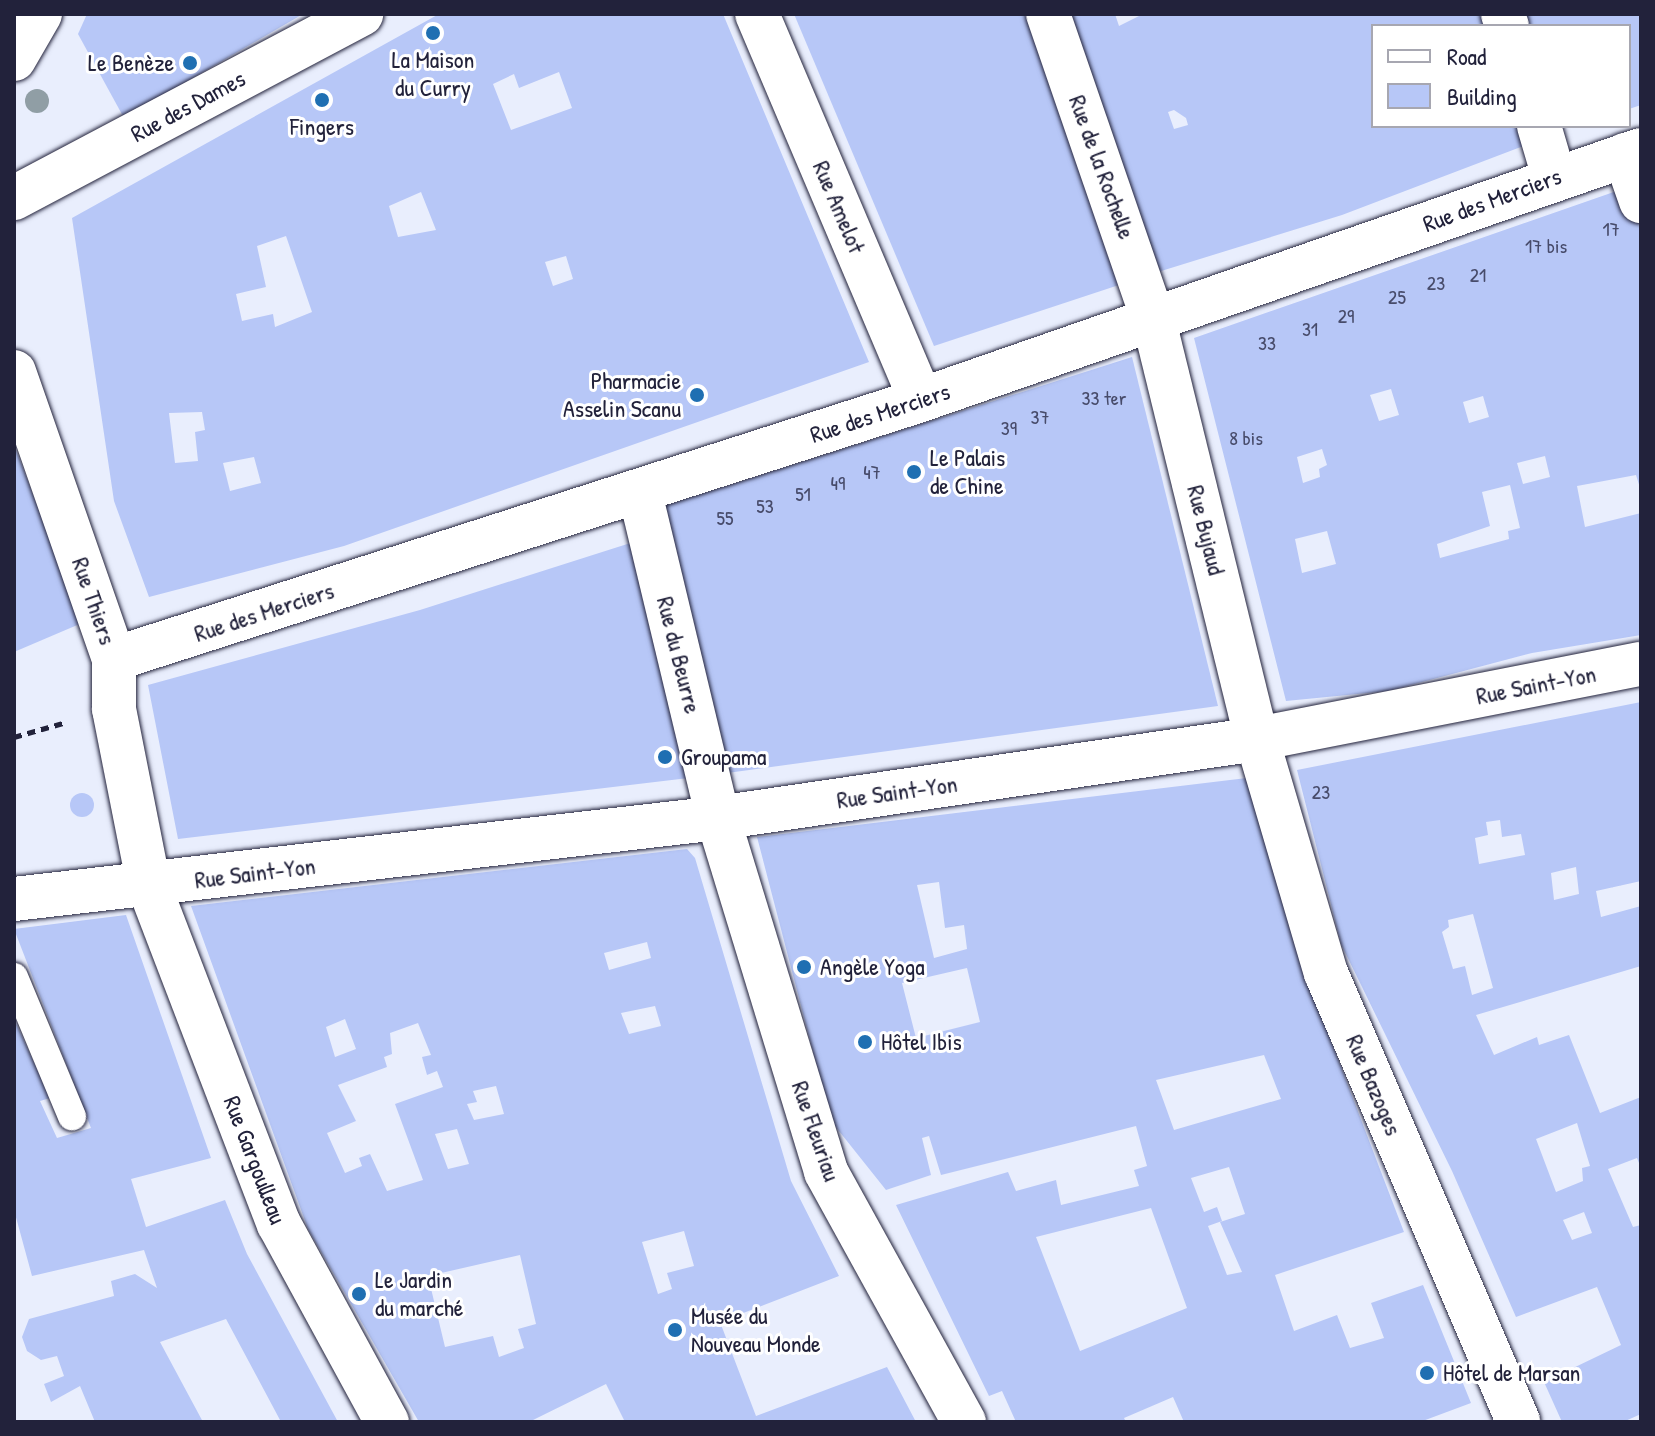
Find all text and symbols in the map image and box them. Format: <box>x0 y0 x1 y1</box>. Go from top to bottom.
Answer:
marker: La Maison du Curry <box>424 24 442 42</box>
legend <box>1371 24 1631 128</box>
text: Road <box>1447 40 1486 72</box>
place label: La Maison du Curry <box>392 46 474 102</box>
place label: Le Benèze <box>88 49 174 77</box>
marker: Le Benèze <box>181 54 199 72</box>
street label: Rue des Dames <box>126 64 250 148</box>
text: Building <box>1447 80 1517 112</box>
marker: Fingers <box>313 91 331 109</box>
street label: Rue de la Rochelle <box>1063 91 1141 243</box>
place label: Fingers <box>290 113 354 141</box>
street label: Rue Amelot <box>807 157 871 257</box>
street label: Rue des Merciers <box>1419 162 1565 238</box>
house number: 17 <box>1602 216 1620 240</box>
house number: 17 bis <box>1525 233 1567 257</box>
house number: 21 <box>1470 262 1486 286</box>
house number: 23 <box>1427 270 1445 294</box>
house number: 25 <box>1388 284 1406 308</box>
house number: 29 <box>1338 303 1354 327</box>
house number: 31 <box>1302 316 1318 340</box>
house number: 33 <box>1258 330 1276 354</box>
place label: Pharmacie Asselin Scanu <box>563 367 681 423</box>
street label: Rue des Merciers <box>807 377 953 449</box>
house number: 33 ter <box>1081 385 1127 409</box>
marker: Pharmacie Asselin Scanu <box>688 386 706 404</box>
house number: 37 <box>1031 404 1049 428</box>
house number: 39 <box>1001 415 1017 439</box>
house number: 8 bis <box>1229 425 1263 449</box>
place label: Le Palais de Chine <box>930 444 1005 500</box>
house number: 47 <box>863 459 881 483</box>
marker: Le Palais de Chine <box>905 463 923 481</box>
house number: 49 <box>831 470 845 494</box>
house number: 51 <box>795 481 811 505</box>
street label: Rue Bujaud <box>1181 482 1231 578</box>
house number: 53 <box>756 493 774 517</box>
house number: 55 <box>717 505 733 529</box>
street label: Rue Thiers <box>66 554 122 648</box>
street label: Rue des Merciers <box>191 576 337 648</box>
street label: Rue du Beurre <box>651 594 707 716</box>
street label: Rue Saint-Yon <box>1474 659 1598 711</box>
place label: Groupama <box>681 743 766 771</box>
marker: Groupama <box>656 748 674 766</box>
street label: Rue Saint-Yon <box>835 769 959 815</box>
house number: 23 <box>1312 779 1330 803</box>
street label: Rue Saint-Yon <box>193 851 317 895</box>
place label: Angèle Yoga <box>820 953 925 981</box>
marker: Angèle Yoga <box>795 958 813 976</box>
place label: Hôtel Ibis <box>881 1028 962 1056</box>
street label: Rue Bazoges <box>1340 1030 1408 1140</box>
marker: Hôtel Ibis <box>856 1033 874 1051</box>
street label: Rue Fleuriau <box>785 1077 847 1185</box>
street label: Rue Gargoulleau <box>217 1092 293 1228</box>
place label: Le Jardin du marché <box>375 1266 463 1322</box>
marker: Le Jardin du marché <box>350 1285 368 1303</box>
place label: Musée du Nouveau Monde <box>691 1302 820 1358</box>
marker: Musée du Nouveau Monde <box>666 1321 684 1339</box>
place label: Hôtel de Marsan <box>1443 1359 1580 1387</box>
marker: Hôtel de Marsan <box>1418 1364 1436 1382</box>

